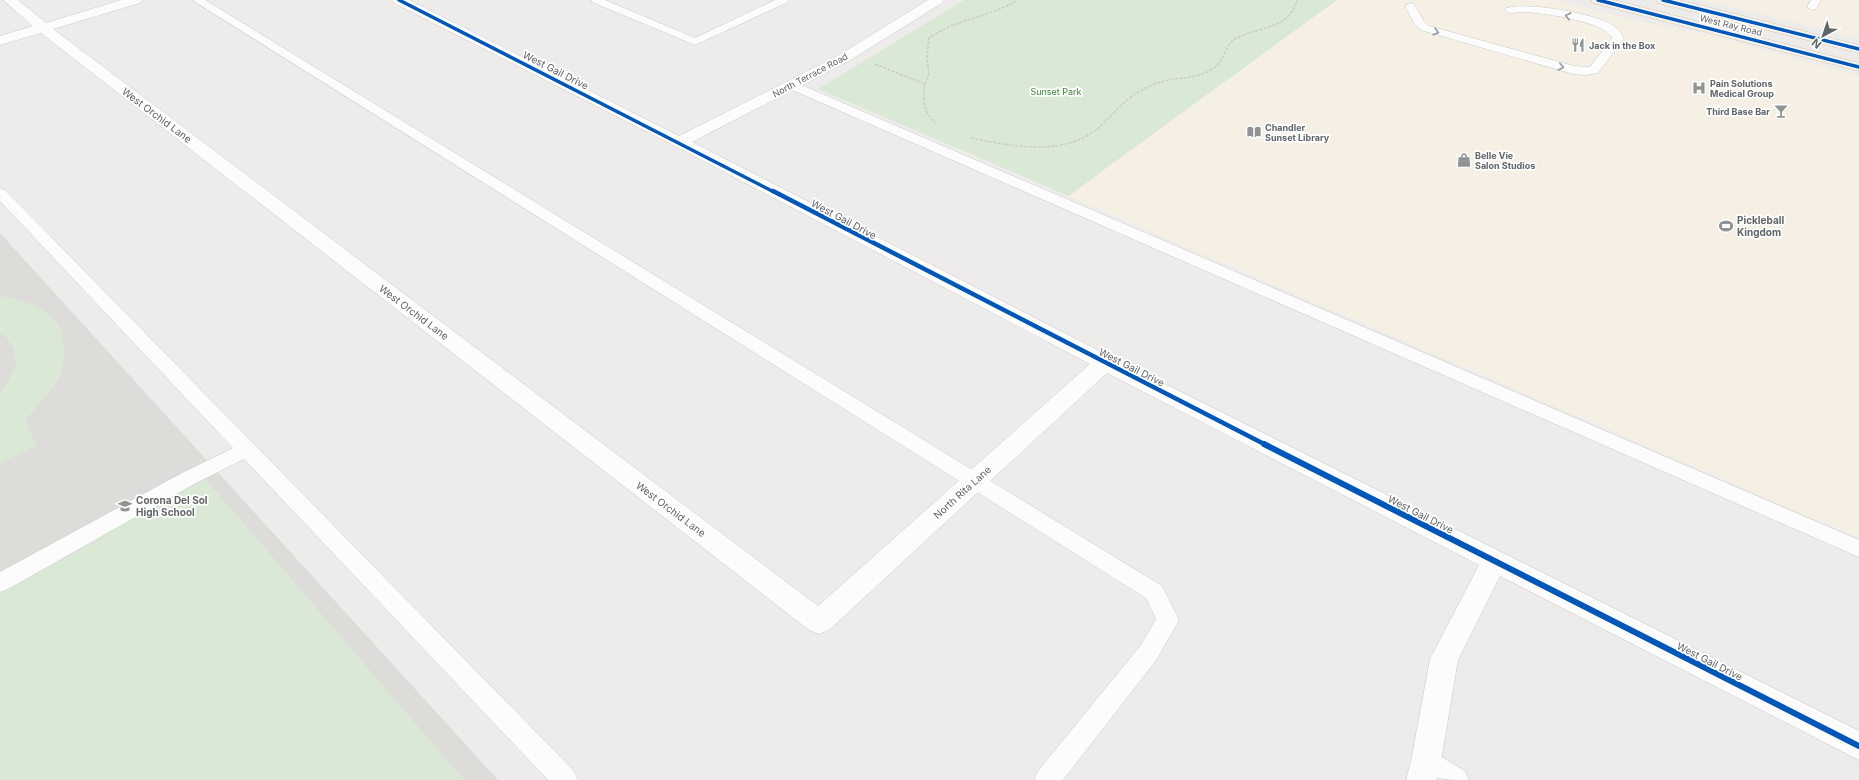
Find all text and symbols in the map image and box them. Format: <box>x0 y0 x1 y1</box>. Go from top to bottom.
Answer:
street label: West Ray Road <box>1699 12 1763 38</box>
one-way arrow <box>1565 13 1571 21</box>
north arrow <box>1803 16 1843 56</box>
one-way arrow <box>1433 27 1440 36</box>
text: N <box>1809 36 1824 52</box>
restaurant icon: Jack in the Box <box>1570 37 1586 53</box>
place label: Jack in the Box <box>1589 40 1656 51</box>
street label: West Gail Drive <box>521 48 591 92</box>
street label: North Terrace Road <box>771 51 849 99</box>
one-way arrow <box>1558 63 1564 71</box>
place label: Pain Solutions Medical Group <box>1710 78 1774 99</box>
hospital icon: Pain Solutions Medical Group <box>1691 80 1707 96</box>
street label: West Orchid Lane <box>120 85 194 145</box>
park label: Sunset Park <box>1030 86 1082 97</box>
bar icon: Third Base Bar <box>1773 103 1789 119</box>
place label: Third Base Bar <box>1706 106 1770 117</box>
place label: Chandler Sunset Library <box>1265 122 1330 143</box>
library icon: Chandler Sunset Library <box>1246 124 1262 140</box>
place label: Belle Vie Salon Studios <box>1475 150 1535 171</box>
shop icon: Belle Vie Salon Studios <box>1456 152 1472 168</box>
street label: West Gail Drive <box>809 197 879 241</box>
place label: Pickleball Kingdom <box>1737 214 1784 239</box>
sports icon: Pickleball Kingdom <box>1718 218 1734 234</box>
street label: West Orchid Lane <box>377 282 451 342</box>
street label: West Gail Drive <box>1097 345 1167 389</box>
street label: North Rita Lane <box>931 463 993 521</box>
street label: West Orchid Lane <box>634 479 708 539</box>
street label: West Gail Drive <box>1386 492 1456 536</box>
place label: Corona Del Sol High School <box>136 494 208 519</box>
school or university icon: Corona Del Sol High School <box>117 498 133 514</box>
street label: West Gail Drive <box>1675 639 1745 683</box>

